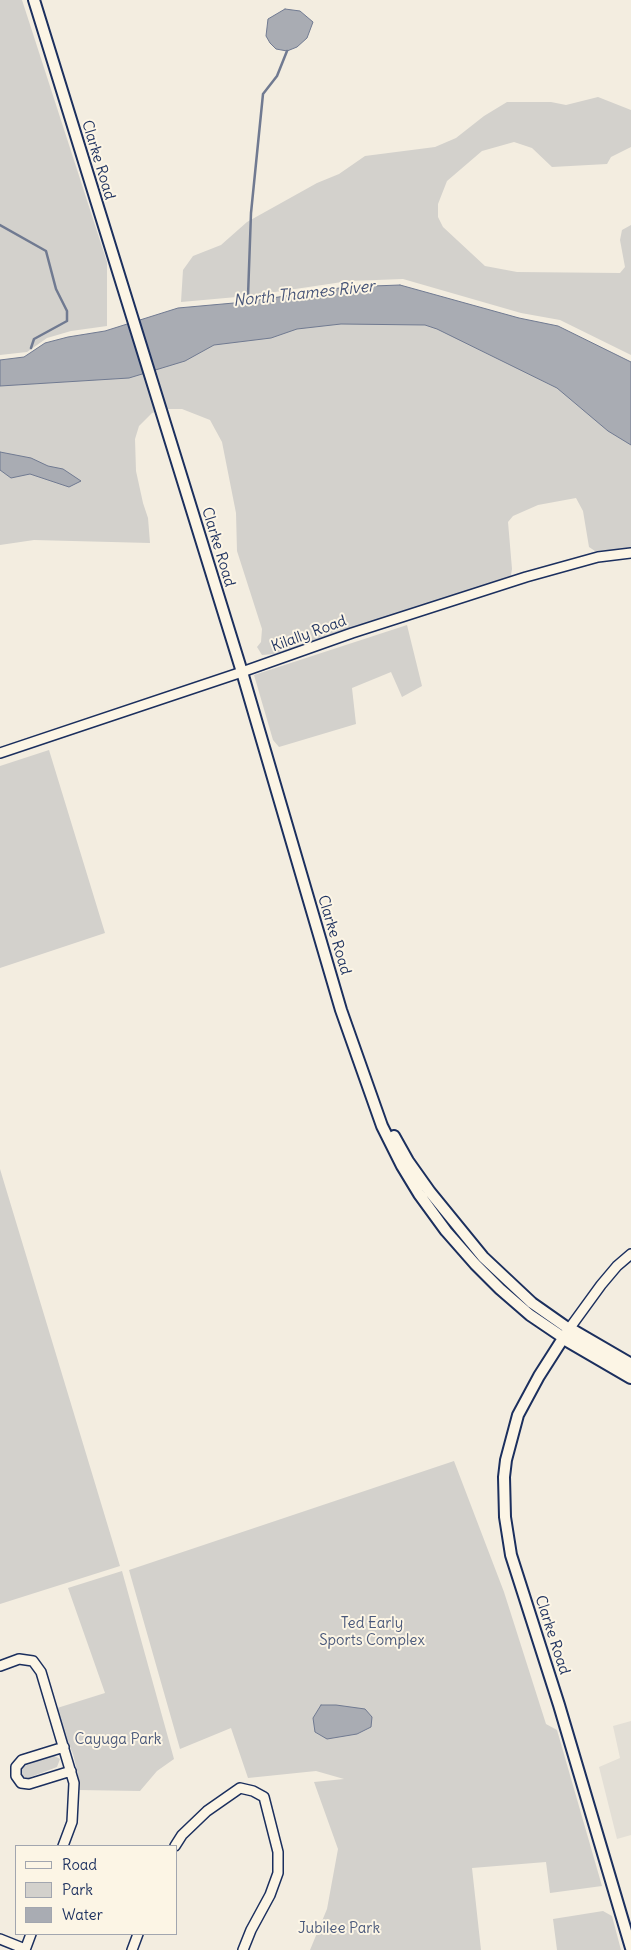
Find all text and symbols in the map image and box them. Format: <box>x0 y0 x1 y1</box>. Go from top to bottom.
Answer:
street label: Clarke Road <box>77 118 119 202</box>
water label: North Thames River <box>232 277 376 311</box>
street label: Clarke Road <box>197 505 239 589</box>
street label: Kilally Road <box>269 612 349 656</box>
street label: Clarke Road <box>313 893 355 977</box>
street label: Clarke Road <box>531 1593 573 1677</box>
park label: Ted Early Sports Complex <box>319 1615 425 1650</box>
park label: Cayuga Park <box>75 1731 161 1749</box>
legend <box>15 1845 178 1935</box>
text: Road <box>62 1855 97 1874</box>
text: Park <box>62 1880 93 1899</box>
text: Water <box>62 1905 103 1924</box>
park label: Jubilee Park <box>298 1920 380 1938</box>

